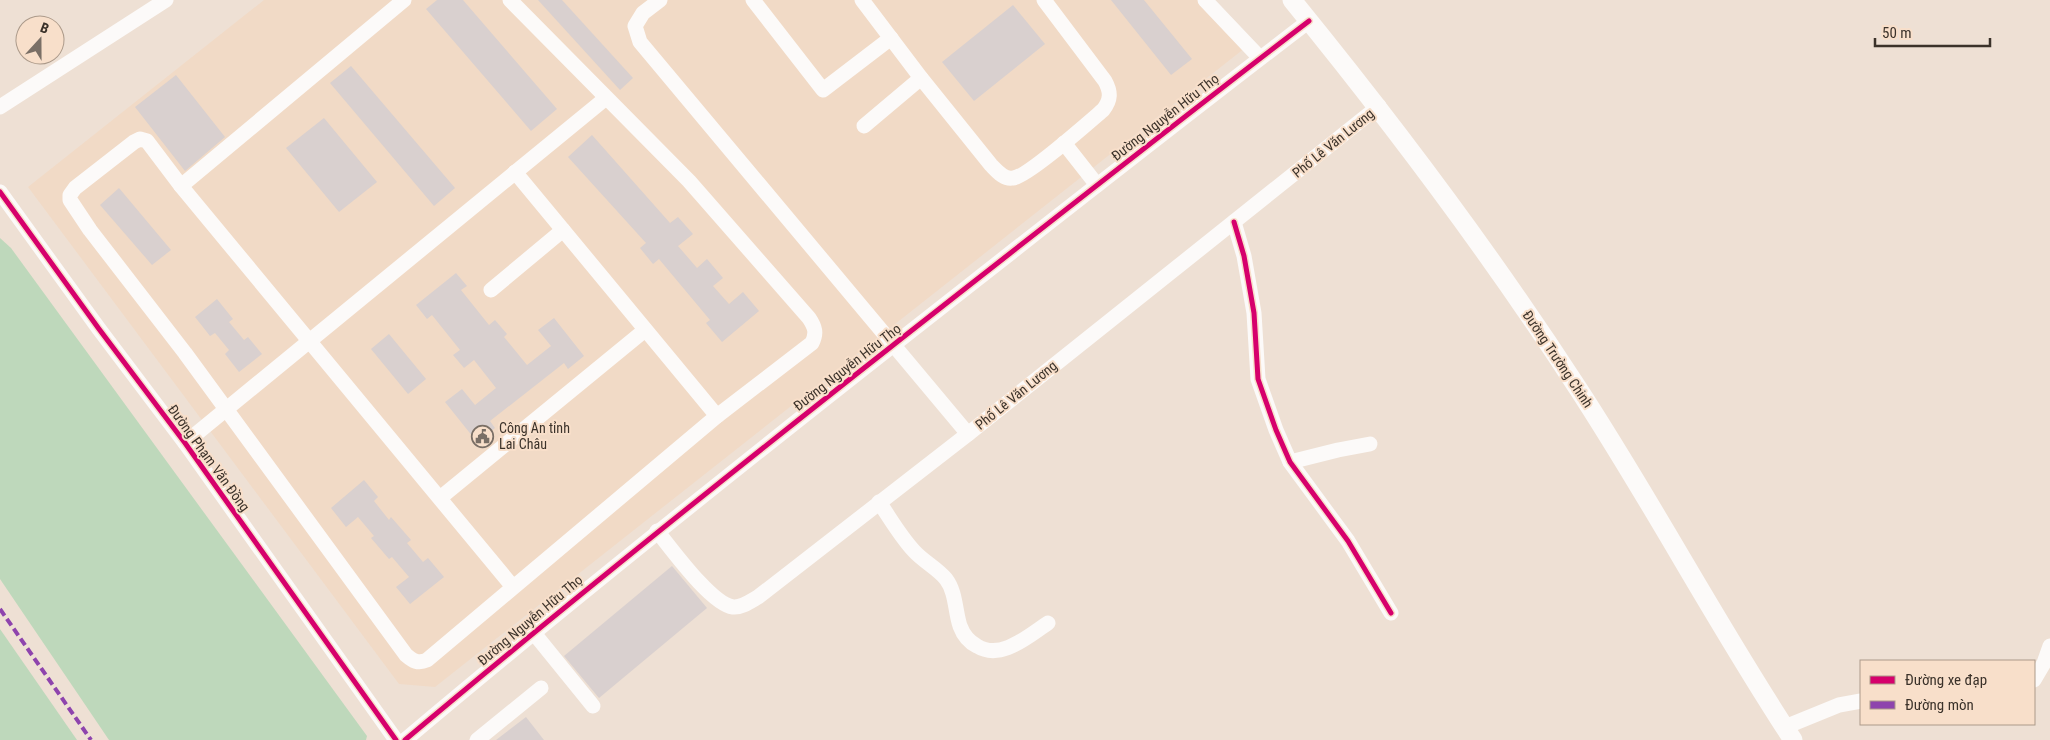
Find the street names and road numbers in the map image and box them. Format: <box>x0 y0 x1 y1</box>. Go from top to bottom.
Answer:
street label: Đường Nguyễn Hữu Thọ <box>1108 70 1222 164</box>
street label: Phố Lê Văn Lương <box>1289 105 1377 181</box>
street label: Đường Trường Chinh <box>1520 307 1596 411</box>
street label: Đường Nguyễn Hữu Thọ <box>790 320 904 414</box>
street label: Phố Lê Văn Lương <box>972 357 1060 433</box>
street label: Đường Phạm Văn Đồng <box>165 402 253 514</box>
street label: Đường Nguyễn Hữu Thọ <box>474 572 586 668</box>

